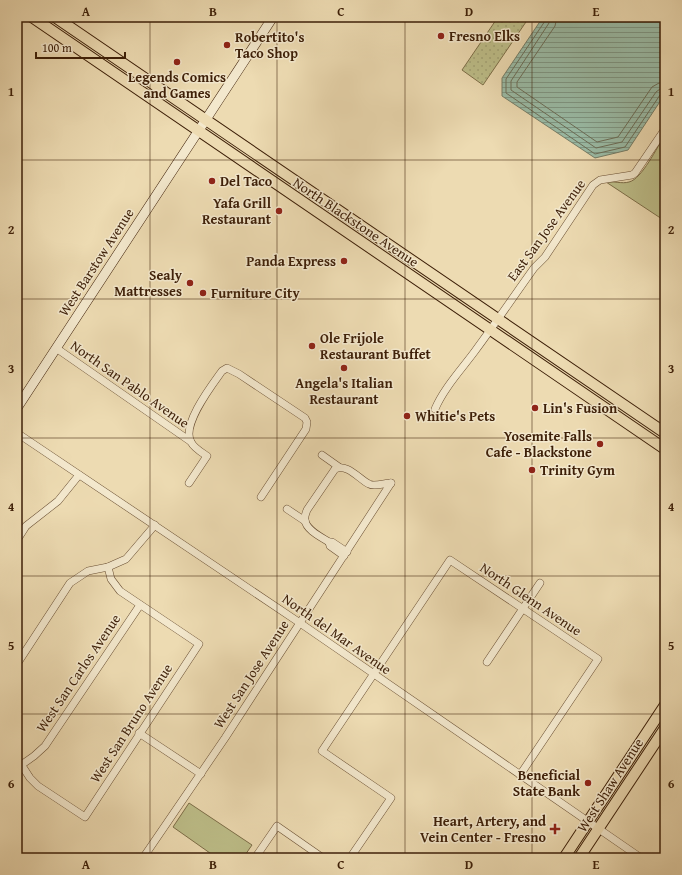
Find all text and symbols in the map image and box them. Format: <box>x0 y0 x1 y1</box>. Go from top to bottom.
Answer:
text: A <box>82 2 91 21</box>
text: B <box>209 2 217 21</box>
text: C <box>337 2 345 21</box>
text: D <box>465 2 473 21</box>
text: E <box>593 2 600 21</box>
place label: Fresno Elks <box>449 26 520 46</box>
place label: Robertito's Taco Shop <box>235 27 304 63</box>
marker: Fresno Elks <box>436 31 446 41</box>
scale bar <box>36 34 125 60</box>
text: 100 m <box>42 39 72 56</box>
marker: Robertito's Taco Shop <box>222 40 232 50</box>
marker: Legends Comics and Games <box>172 57 182 67</box>
place label: Legends Comics and Games <box>128 67 226 103</box>
text: 1 <box>8 82 14 101</box>
text: 1 <box>668 82 674 101</box>
place label: Del Taco <box>220 171 273 191</box>
street label: North Blackstone Avenue <box>289 172 423 272</box>
street label: East San Jose Avenue <box>502 175 590 285</box>
marker: Del Taco <box>207 176 217 186</box>
place label: Yafa Grill Restaurant <box>202 193 272 229</box>
street label: West Barstow Avenue <box>53 204 139 320</box>
marker: Yafa Grill Restaurant <box>274 206 284 216</box>
text: 2 <box>8 220 15 239</box>
text: 2 <box>668 220 675 239</box>
place label: Panda Express <box>246 251 336 271</box>
marker: Panda Express <box>339 256 349 266</box>
place label: Sealy Mattresses <box>114 265 183 301</box>
marker: Sealy Mattresses <box>185 278 195 288</box>
place label: Furniture City <box>211 283 300 303</box>
marker: Furniture City <box>198 288 208 298</box>
place label: Ole Frijole Restaurant Buffet <box>320 328 432 364</box>
street label: North San Pablo Avenue <box>67 335 194 433</box>
marker: Ole Frijole Restaurant Buffet <box>307 341 317 351</box>
text: 3 <box>8 359 14 378</box>
text: 3 <box>668 359 674 378</box>
marker: Angela's Italian Restaurant <box>339 363 349 373</box>
place label: Angela's Italian Restaurant <box>295 373 393 409</box>
place label: Lin's Fusion <box>543 398 618 418</box>
marker: Lin's Fusion <box>530 403 540 413</box>
place label: Whitie's Pets <box>415 406 495 426</box>
marker: Whitie's Pets <box>402 411 412 421</box>
place label: Yosemite Falls Cafe - Blackstone <box>486 426 592 462</box>
marker: Yosemite Falls Cafe - Blackstone <box>595 439 605 449</box>
place label: Trinity Gym <box>540 460 615 480</box>
marker: Trinity Gym <box>527 465 537 475</box>
text: 4 <box>8 497 15 516</box>
text: 4 <box>668 497 675 516</box>
street label: North Glenn Avenue <box>476 558 586 641</box>
street label: North del Mar Avenue <box>278 589 396 679</box>
street label: West San Carlos Avenue <box>31 610 125 736</box>
street label: West San Jose Avenue <box>208 615 294 732</box>
text: 5 <box>8 636 15 655</box>
text: 5 <box>668 636 675 655</box>
street label: West San Bruno Avenue <box>85 659 177 786</box>
street label: West Shaw Avenue <box>572 734 648 836</box>
place label: Beneficial State Bank <box>513 765 581 801</box>
text: 6 <box>8 774 15 793</box>
text: 6 <box>668 774 675 793</box>
marker: Beneficial State Bank <box>583 778 593 788</box>
place label: Heart, Artery, and Vein Center - Fresno <box>420 811 547 847</box>
marker: Heart, Artery, and Vein Center - Fresno <box>549 823 561 835</box>
text: A <box>82 855 91 874</box>
text: B <box>209 855 217 874</box>
text: C <box>337 855 345 874</box>
text: D <box>465 855 473 874</box>
text: E <box>593 855 600 874</box>

